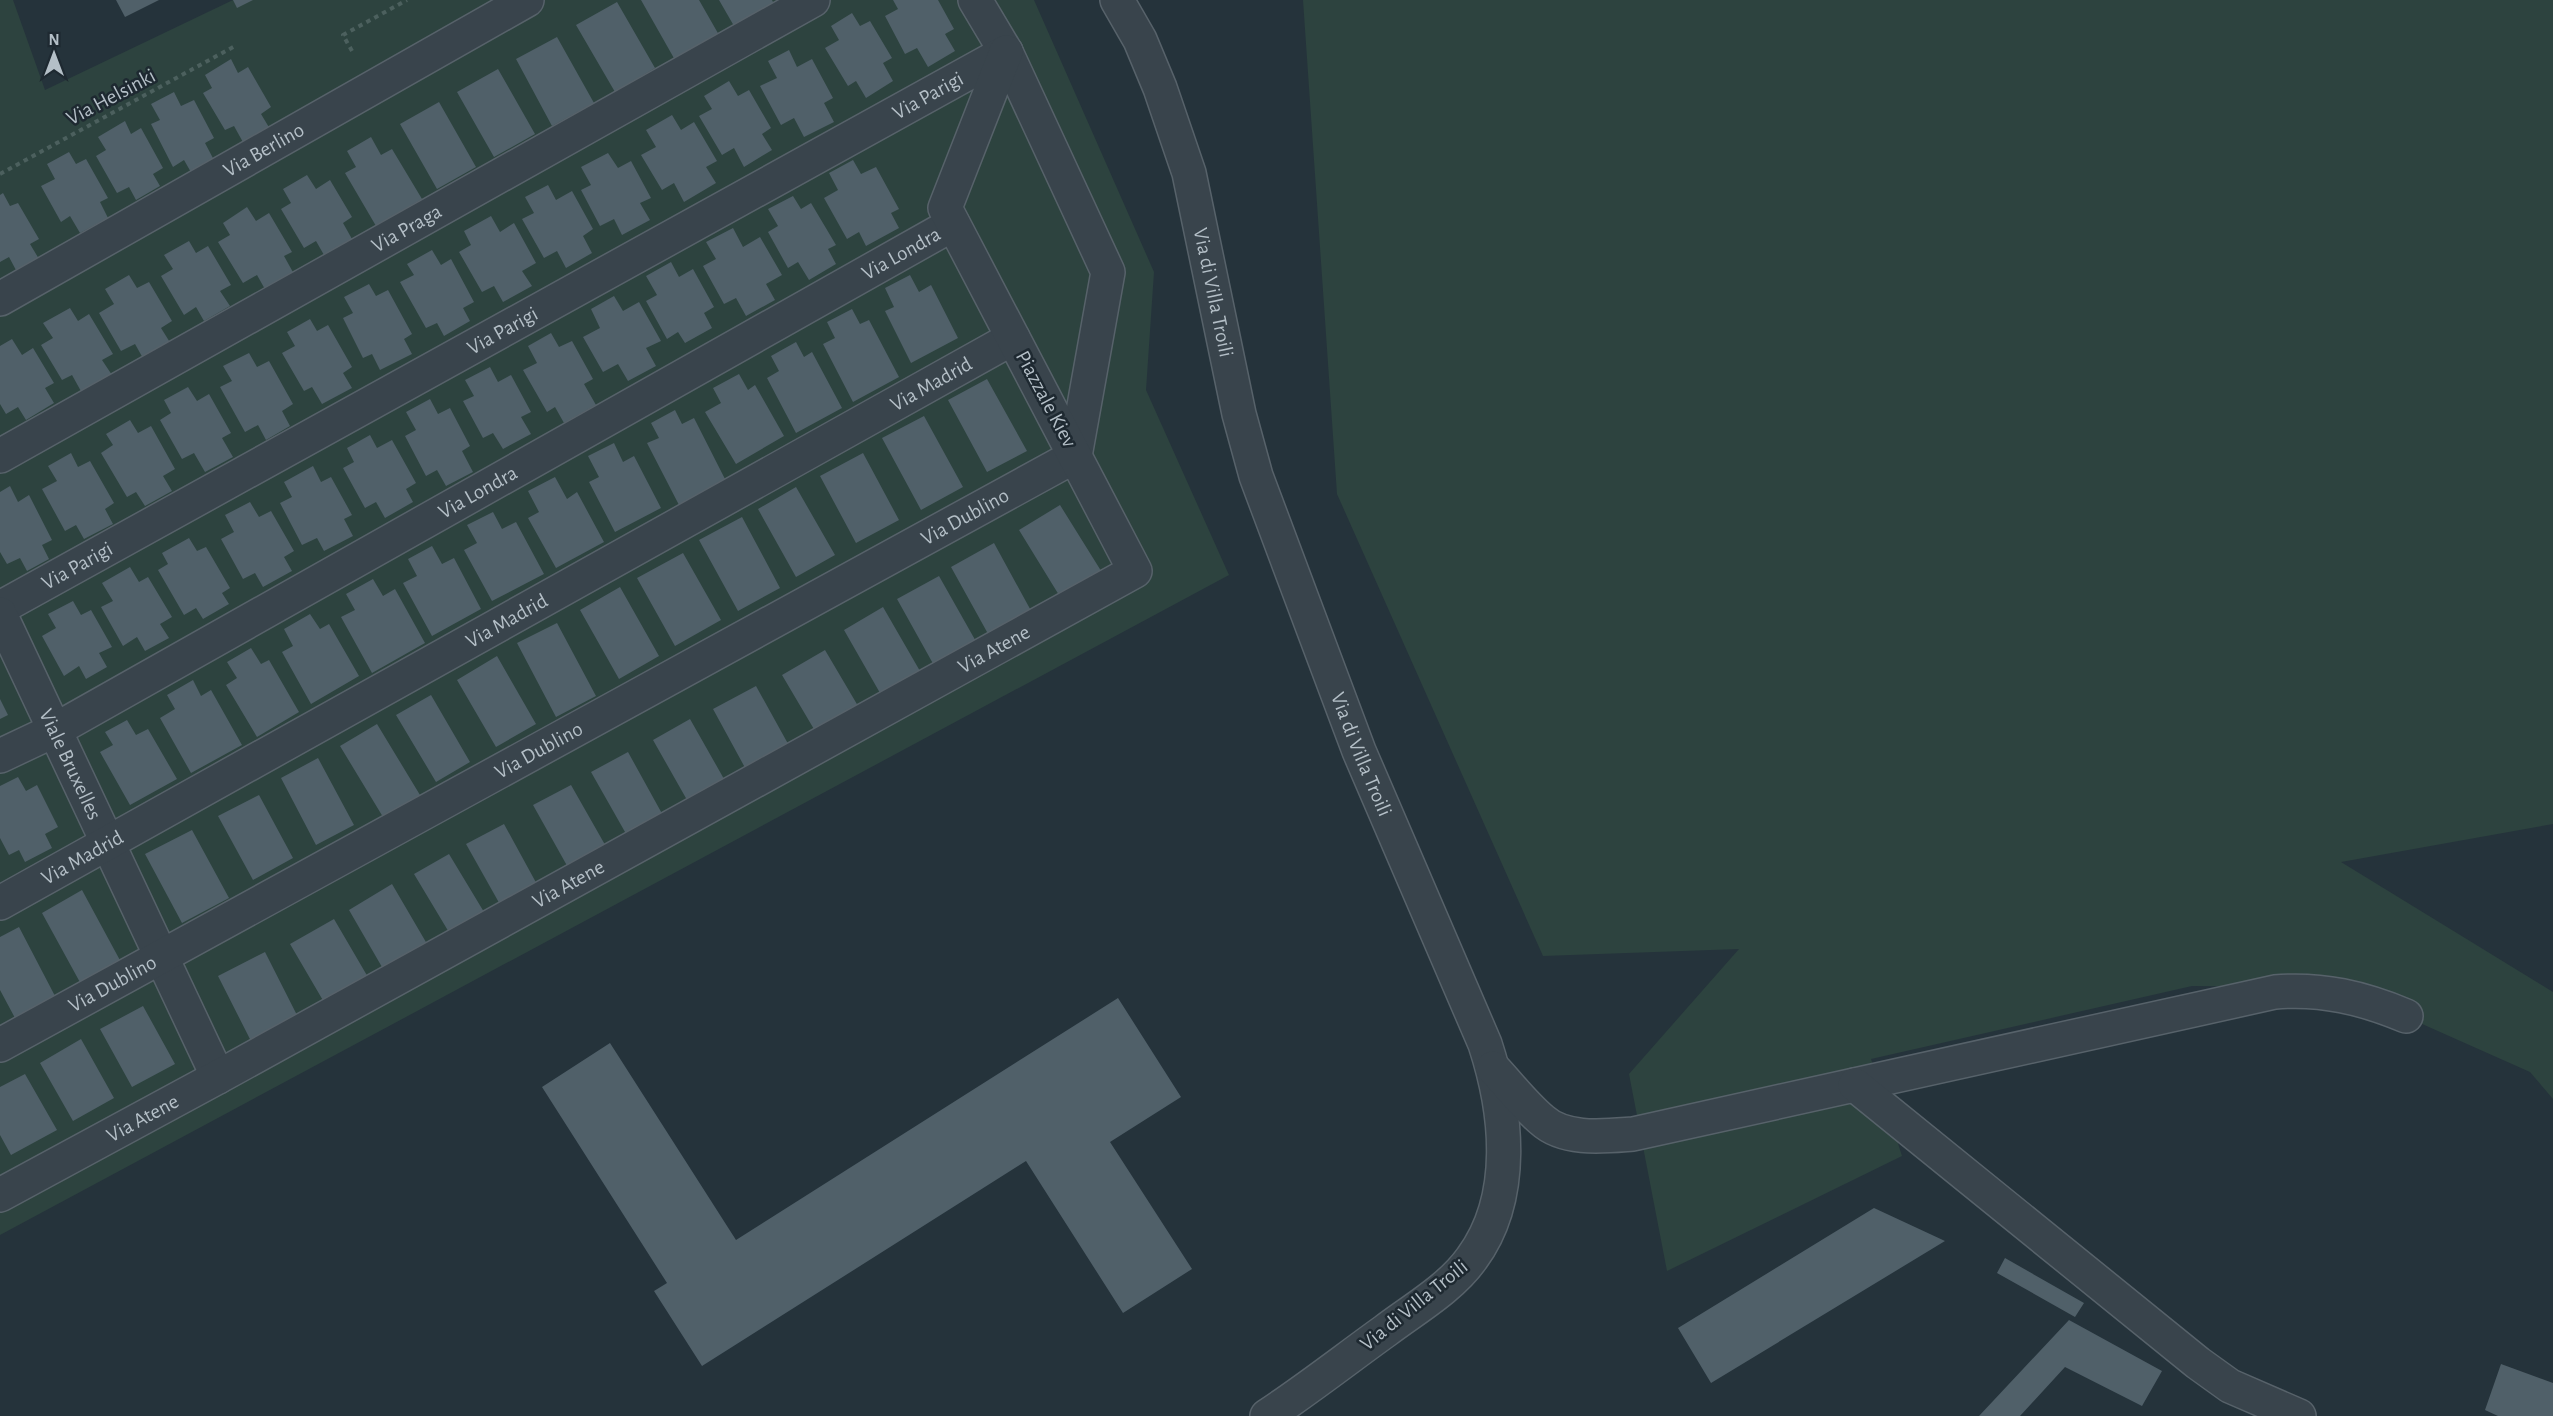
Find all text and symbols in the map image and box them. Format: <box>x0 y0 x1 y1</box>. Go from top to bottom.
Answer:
north arrow <box>24 24 84 84</box>
text: N <box>48 32 60 48</box>
street label: Via Helsinki <box>63 65 159 129</box>
street label: Via Parigi <box>889 67 967 123</box>
street label: Via Berlino <box>220 118 307 181</box>
street label: Via Praga <box>368 200 445 256</box>
street label: Via Londra <box>858 223 944 284</box>
street label: Via di Villa Troili <box>1190 226 1237 359</box>
street label: Via Parigi <box>464 302 541 358</box>
street label: Piazzale Kiev <box>1012 347 1080 451</box>
street label: Via Madrid <box>887 353 975 415</box>
street label: Via Londra <box>435 461 521 522</box>
street label: Via Dublino <box>917 484 1012 549</box>
street label: Via Parigi <box>38 538 116 593</box>
street label: Via Madrid <box>462 589 551 652</box>
street label: Via Atene <box>954 621 1033 677</box>
street label: Via di Villa Troili <box>1328 689 1396 819</box>
street label: Viale Bruxelles <box>36 705 106 823</box>
street label: Via Dublino <box>491 718 586 782</box>
street label: Via Madrid <box>38 826 127 888</box>
street label: Via Atene <box>529 856 608 912</box>
street label: Via Dublino <box>65 951 160 1016</box>
street label: Via Atene <box>103 1090 182 1146</box>
street label: Via di Villa Troili <box>1356 1256 1472 1354</box>

